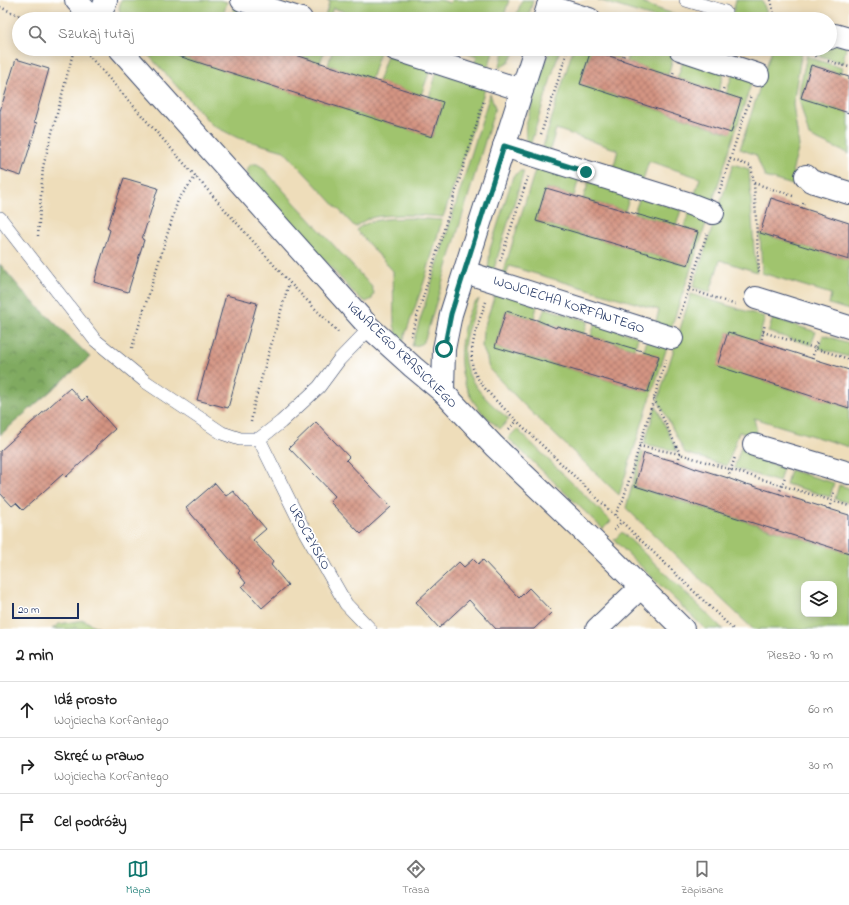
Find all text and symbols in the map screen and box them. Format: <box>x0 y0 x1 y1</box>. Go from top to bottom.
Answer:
search box <box>12 12 837 56</box>
icon: search <box>26 23 48 45</box>
text: Szukaj tutaj <box>58 23 134 45</box>
route end <box>577 163 595 181</box>
street label: WOJCIECHA KORFANTEGO <box>490 271 648 339</box>
street label: IGNACEGO KRASICKIEGO <box>342 297 462 413</box>
route start <box>435 340 453 358</box>
street label: UROCZYSKO <box>282 500 336 574</box>
map controls <box>801 581 837 617</box>
button: layers <box>801 581 837 617</box>
scale bar <box>12 601 79 620</box>
text: 20 m <box>18 602 40 618</box>
text: 2 min <box>16 643 53 668</box>
text: Pieszo · 90 m <box>767 646 833 665</box>
text: Idź prosto <box>54 689 117 711</box>
icon: ahead <box>16 699 38 721</box>
text: 60 m <box>808 700 833 719</box>
text: Wojciecha Korfantego <box>54 711 169 730</box>
text: Skręć w prawo <box>54 745 144 767</box>
icon: right <box>16 755 38 777</box>
text: 30 m <box>809 756 833 775</box>
text: Wojciecha Korfantego <box>54 767 169 786</box>
icon: arrive <box>16 811 38 833</box>
text: Cel podróży <box>54 811 127 833</box>
tab: Mapa <box>126 858 150 898</box>
tab: Trasa <box>402 858 429 898</box>
tab: Zapisane <box>681 858 723 898</box>

